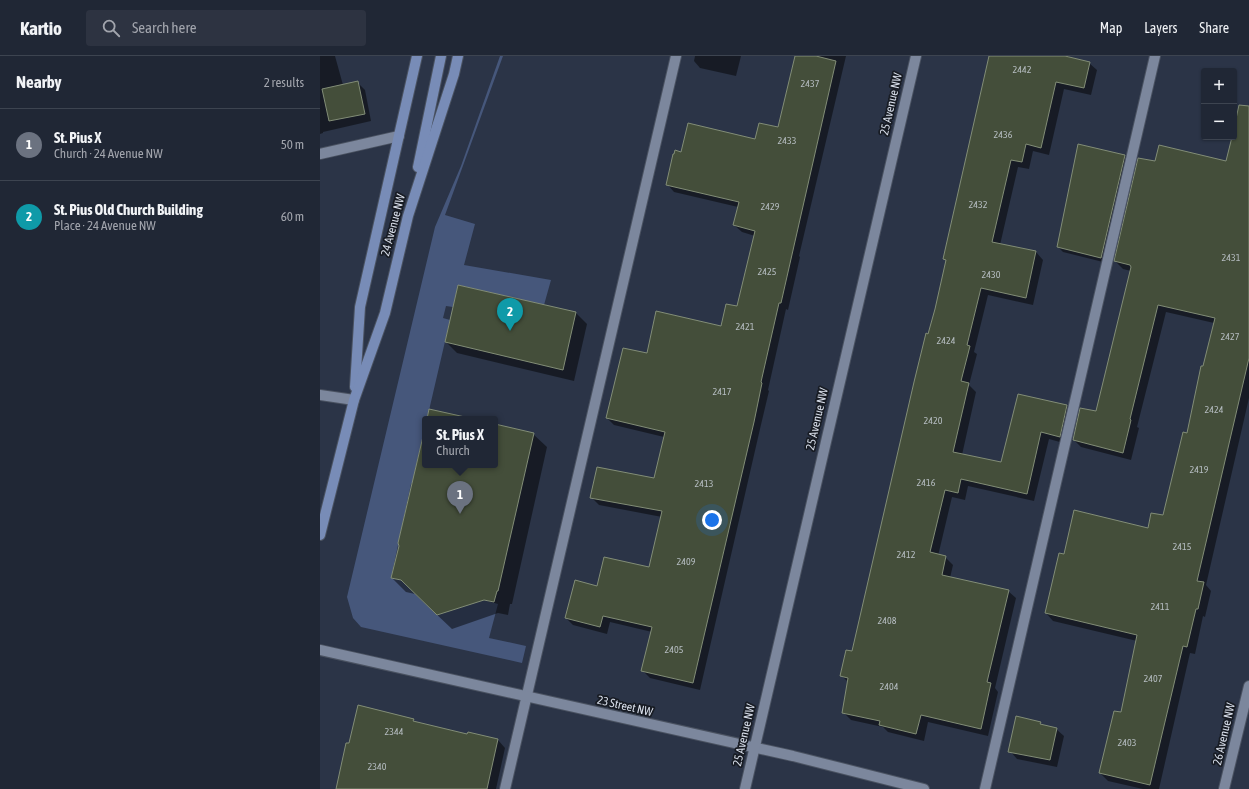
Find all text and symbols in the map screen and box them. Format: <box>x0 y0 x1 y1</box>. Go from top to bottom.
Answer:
search box <box>86 10 366 46</box>
text: Kartio <box>20 17 62 39</box>
icon: search <box>100 17 122 39</box>
text: Search here <box>132 19 197 36</box>
text: Map <box>1100 20 1122 36</box>
text: Layers <box>1144 20 1177 36</box>
text: Share <box>1199 20 1229 36</box>
house number: 2442 <box>1013 64 1032 75</box>
map controls <box>1201 68 1237 140</box>
button: + <box>1201 68 1237 104</box>
street label: 25 Avenue NW <box>877 71 905 137</box>
text: Nearby <box>16 72 62 92</box>
text: 2 results <box>264 75 304 90</box>
house number: 2437 <box>801 78 820 89</box>
button: − <box>1201 104 1237 140</box>
text: St. Pius X <box>54 129 101 146</box>
house number: 2436 <box>994 129 1013 140</box>
house number: 2433 <box>778 135 797 146</box>
text: 1 <box>26 137 32 152</box>
text: 50 m <box>281 137 304 152</box>
text: Church · 24 Avenue NW <box>54 146 163 161</box>
street label: 24 Avenue NW <box>378 192 408 258</box>
house number: 2432 <box>969 199 988 210</box>
text: St. Pius Old Church Building <box>54 201 203 218</box>
house number: 2429 <box>761 201 780 212</box>
text: 2 <box>26 209 32 224</box>
text: 60 m <box>281 209 304 224</box>
text: Place · 24 Avenue NW <box>54 218 156 233</box>
house number: 2431 <box>1222 252 1241 263</box>
house number: 2425 <box>758 266 777 277</box>
house number: 2430 <box>982 269 1001 280</box>
pin: 2 <box>497 298 523 331</box>
house number: 2421 <box>736 321 755 332</box>
house number: 2427 <box>1221 331 1240 342</box>
house number: 2424 <box>937 335 956 346</box>
house number: 2417 <box>713 386 732 397</box>
street label: 25 Avenue NW <box>803 386 831 452</box>
house number: 2424 <box>1205 404 1224 415</box>
house number: 2420 <box>924 415 943 426</box>
popup <box>422 416 498 468</box>
text: St. Pius X <box>436 426 484 443</box>
text: Church <box>436 443 470 458</box>
house number: 2419 <box>1190 464 1209 475</box>
house number: 2416 <box>917 477 936 488</box>
house number: 2413 <box>695 478 714 489</box>
pin: 1 <box>447 481 473 514</box>
your location <box>702 510 722 530</box>
house number: 2415 <box>1173 541 1192 552</box>
house number: 2412 <box>897 549 916 560</box>
house number: 2409 <box>677 556 696 567</box>
house number: 2411 <box>1151 601 1170 612</box>
house number: 2408 <box>878 615 897 626</box>
house number: 2405 <box>665 644 684 655</box>
house number: 2407 <box>1144 673 1163 684</box>
house number: 2404 <box>880 681 899 692</box>
street label: 23 Street NW <box>596 693 654 719</box>
street label: 26 Avenue NW <box>1210 701 1238 767</box>
street label: 25 Avenue NW <box>730 702 758 768</box>
house number: 2344 <box>385 726 404 737</box>
house number: 2403 <box>1118 737 1137 748</box>
house number: 2340 <box>368 761 387 772</box>

